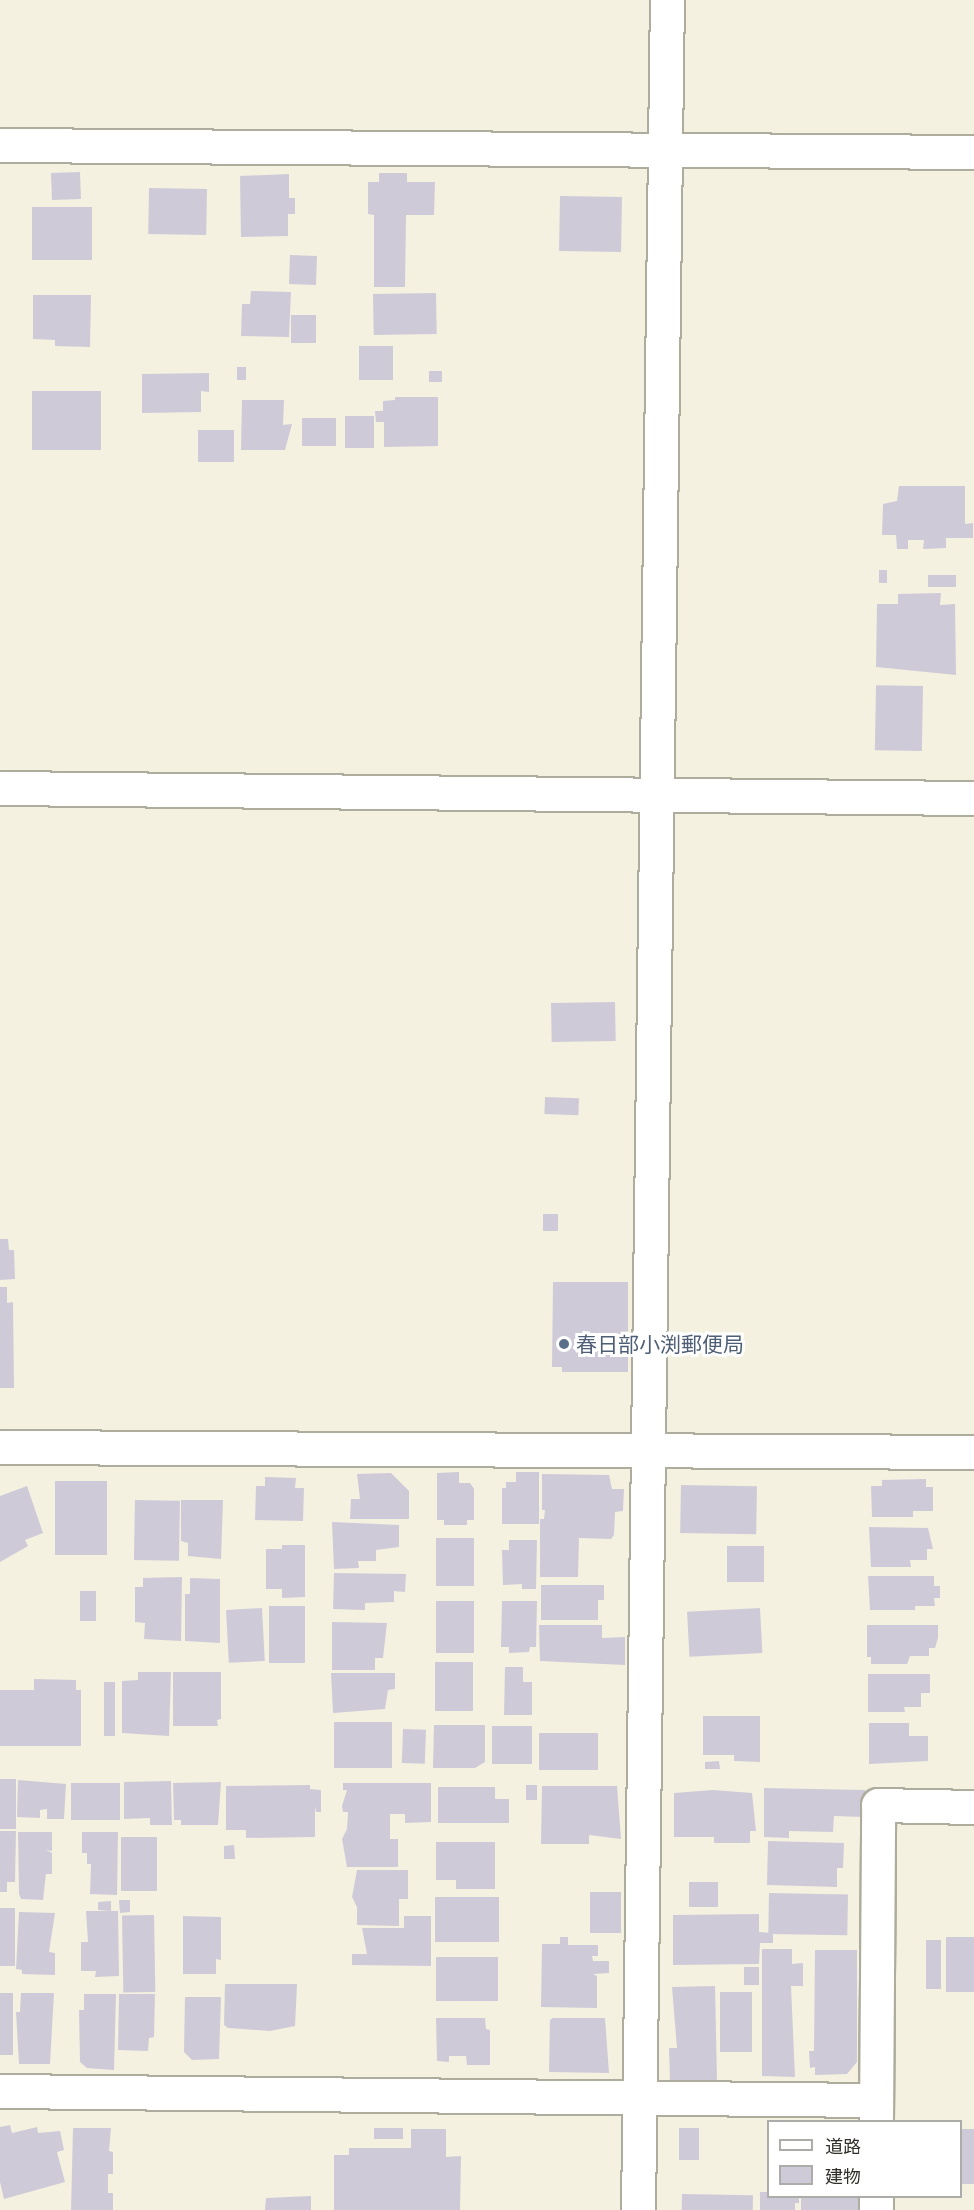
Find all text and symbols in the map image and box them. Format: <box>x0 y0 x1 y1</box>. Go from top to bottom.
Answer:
place label: 春日部小渕郵便局 <box>576 1331 744 1357</box>
marker: 春日部小渕郵便局 <box>557 1337 571 1351</box>
legend <box>767 2120 962 2198</box>
text: 道路 <box>825 2135 861 2158</box>
text: 建物 <box>825 2165 861 2188</box>

